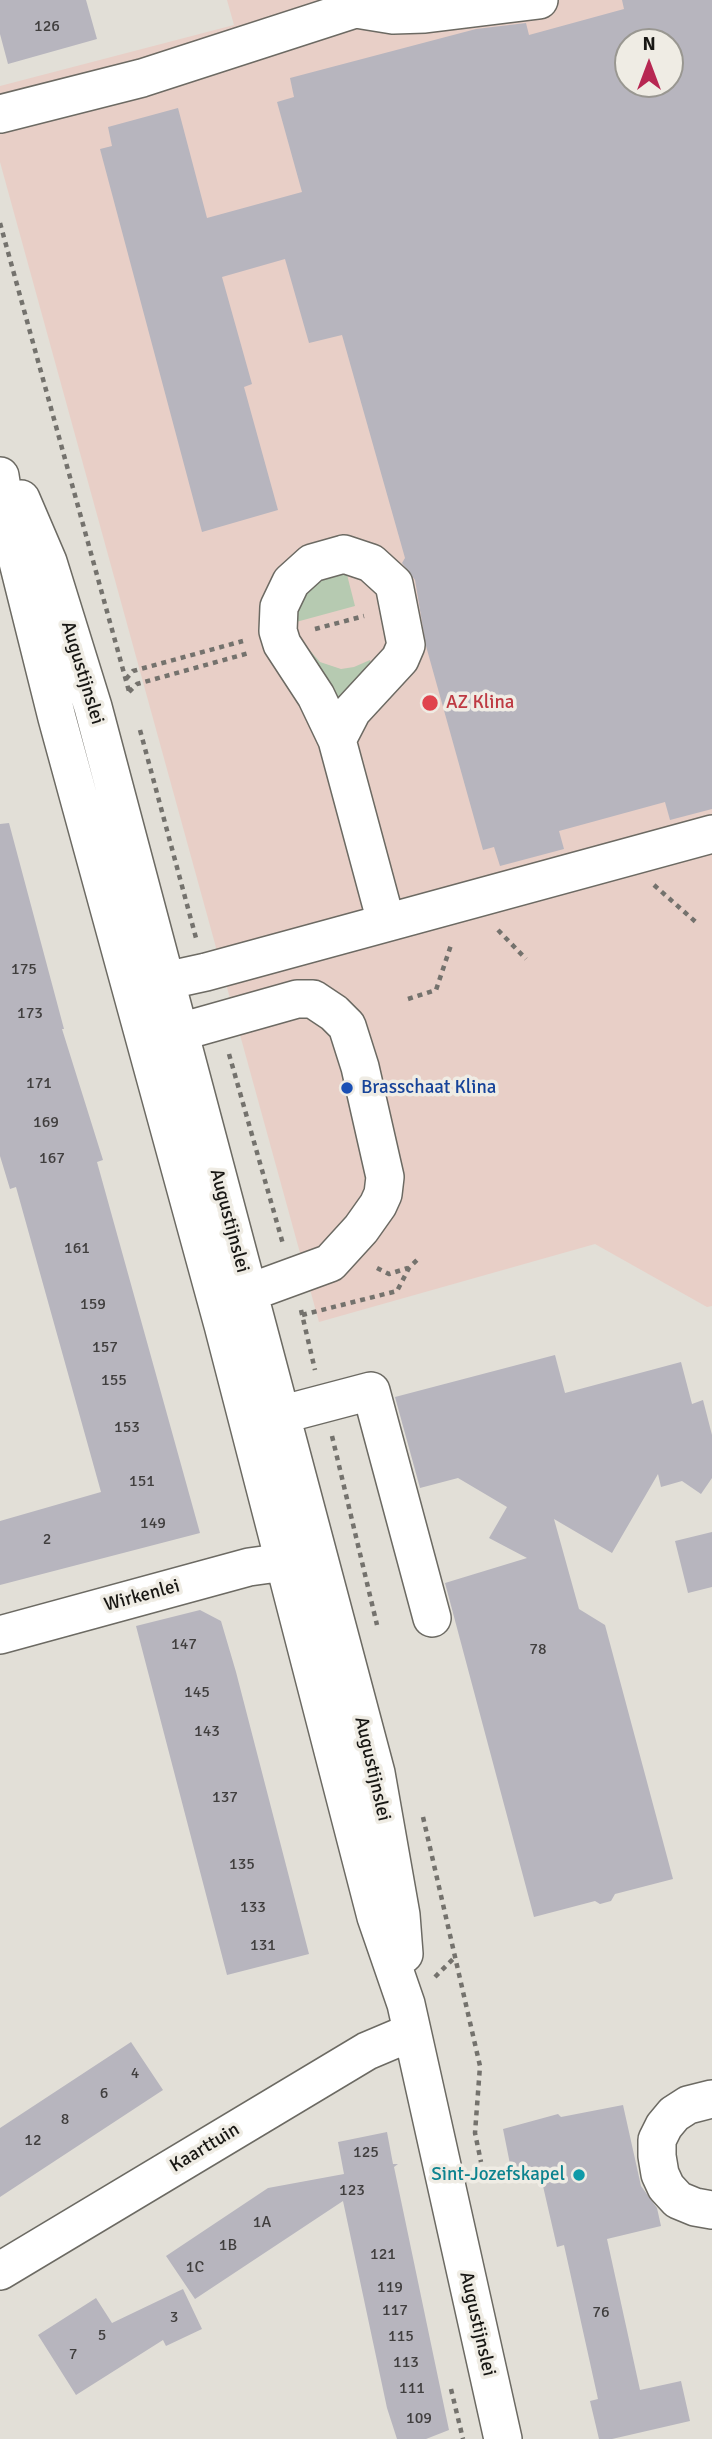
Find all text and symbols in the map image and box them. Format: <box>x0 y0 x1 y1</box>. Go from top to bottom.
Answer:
house number: 126 <box>34 17 60 37</box>
north arrow <box>614 28 684 98</box>
text: N <box>642 32 656 56</box>
street label: Augustijnslei <box>56 619 108 727</box>
place label: AZ Klina <box>446 692 514 714</box>
marker: AZ Klina <box>420 693 440 713</box>
house number: 175 <box>11 960 37 980</box>
house number: 173 <box>17 1004 43 1024</box>
house number: 171 <box>26 1074 52 1094</box>
place label: Brasschaat Klina <box>361 1077 496 1099</box>
marker: Brasschaat Klina <box>339 1080 355 1096</box>
house number: 169 <box>33 1113 59 1133</box>
house number: 167 <box>39 1149 65 1169</box>
street label: Augustijnslei <box>204 1167 254 1275</box>
house number: 161 <box>64 1239 90 1259</box>
house number: 159 <box>80 1295 106 1315</box>
house number: 157 <box>92 1338 118 1358</box>
house number: 155 <box>101 1371 127 1391</box>
house number: 153 <box>114 1418 140 1438</box>
house number: 151 <box>129 1472 155 1492</box>
house number: 149 <box>140 1514 166 1534</box>
house number: 2 <box>43 1530 51 1550</box>
street label: Wirkenlei <box>102 1575 182 1617</box>
house number: 147 <box>171 1635 197 1655</box>
house number: 78 <box>529 1640 547 1660</box>
house number: 145 <box>184 1683 210 1703</box>
street label: Augustijnslei <box>349 1715 395 1823</box>
house number: 143 <box>194 1722 220 1742</box>
house number: 137 <box>212 1788 238 1808</box>
house number: 135 <box>229 1855 255 1875</box>
house number: 133 <box>240 1898 266 1918</box>
house number: 131 <box>250 1936 276 1956</box>
house number: 4 <box>131 2064 139 2084</box>
house number: 6 <box>100 2084 108 2104</box>
house number: 8 <box>61 2110 69 2130</box>
street label: Kaarttuin <box>166 2118 244 2178</box>
house number: 12 <box>24 2131 42 2151</box>
house number: 125 <box>353 2143 379 2163</box>
place label: Sint-Jozefskapel <box>431 2164 565 2186</box>
marker: Sint-Jozefskapel <box>571 2167 587 2183</box>
house number: 123 <box>339 2181 365 2201</box>
house number: 1A <box>253 2213 271 2233</box>
house number: 1B <box>219 2236 237 2256</box>
house number: 121 <box>370 2245 396 2265</box>
house number: 1C <box>186 2258 204 2278</box>
street label: Augustijnslei <box>454 2270 500 2378</box>
house number: 119 <box>377 2278 403 2298</box>
house number: 117 <box>382 2301 408 2321</box>
house number: 76 <box>592 2303 610 2323</box>
house number: 3 <box>170 2308 178 2328</box>
house number: 5 <box>98 2326 106 2346</box>
house number: 115 <box>388 2327 414 2347</box>
house number: 7 <box>69 2345 77 2365</box>
house number: 113 <box>393 2353 419 2373</box>
house number: 111 <box>399 2379 425 2399</box>
house number: 109 <box>406 2409 432 2429</box>

